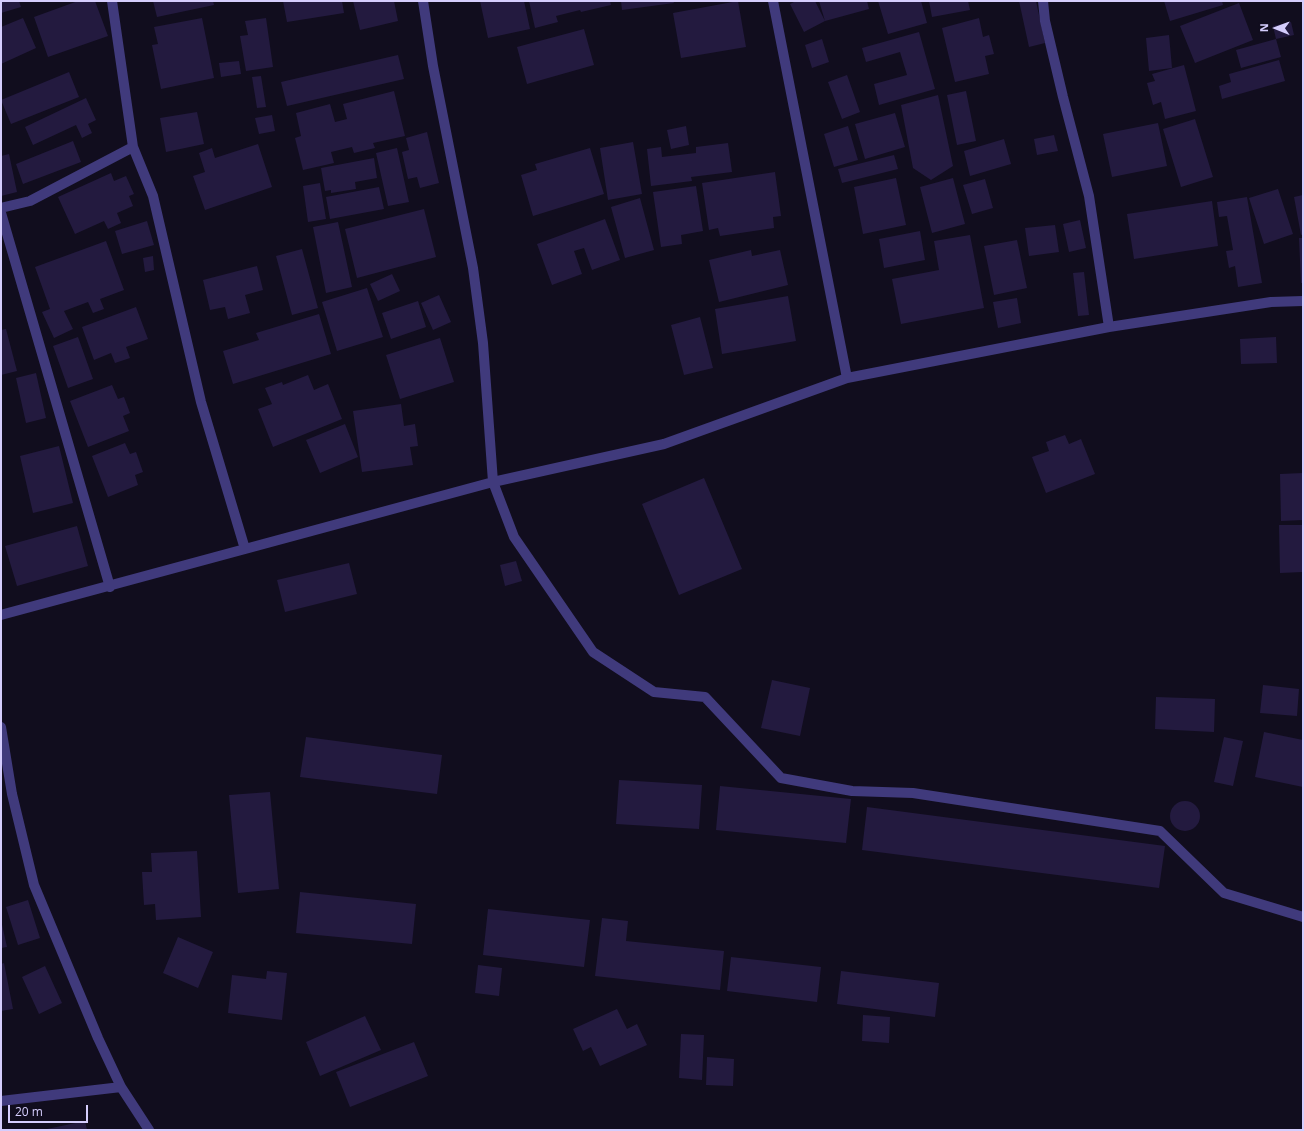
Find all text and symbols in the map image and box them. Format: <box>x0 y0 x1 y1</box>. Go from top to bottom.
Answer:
north arrow <box>1256 8 1296 48</box>
text: N <box>1256 23 1271 32</box>
scale bar <box>10 1097 90 1123</box>
text: 20 m <box>15 1103 43 1120</box>

